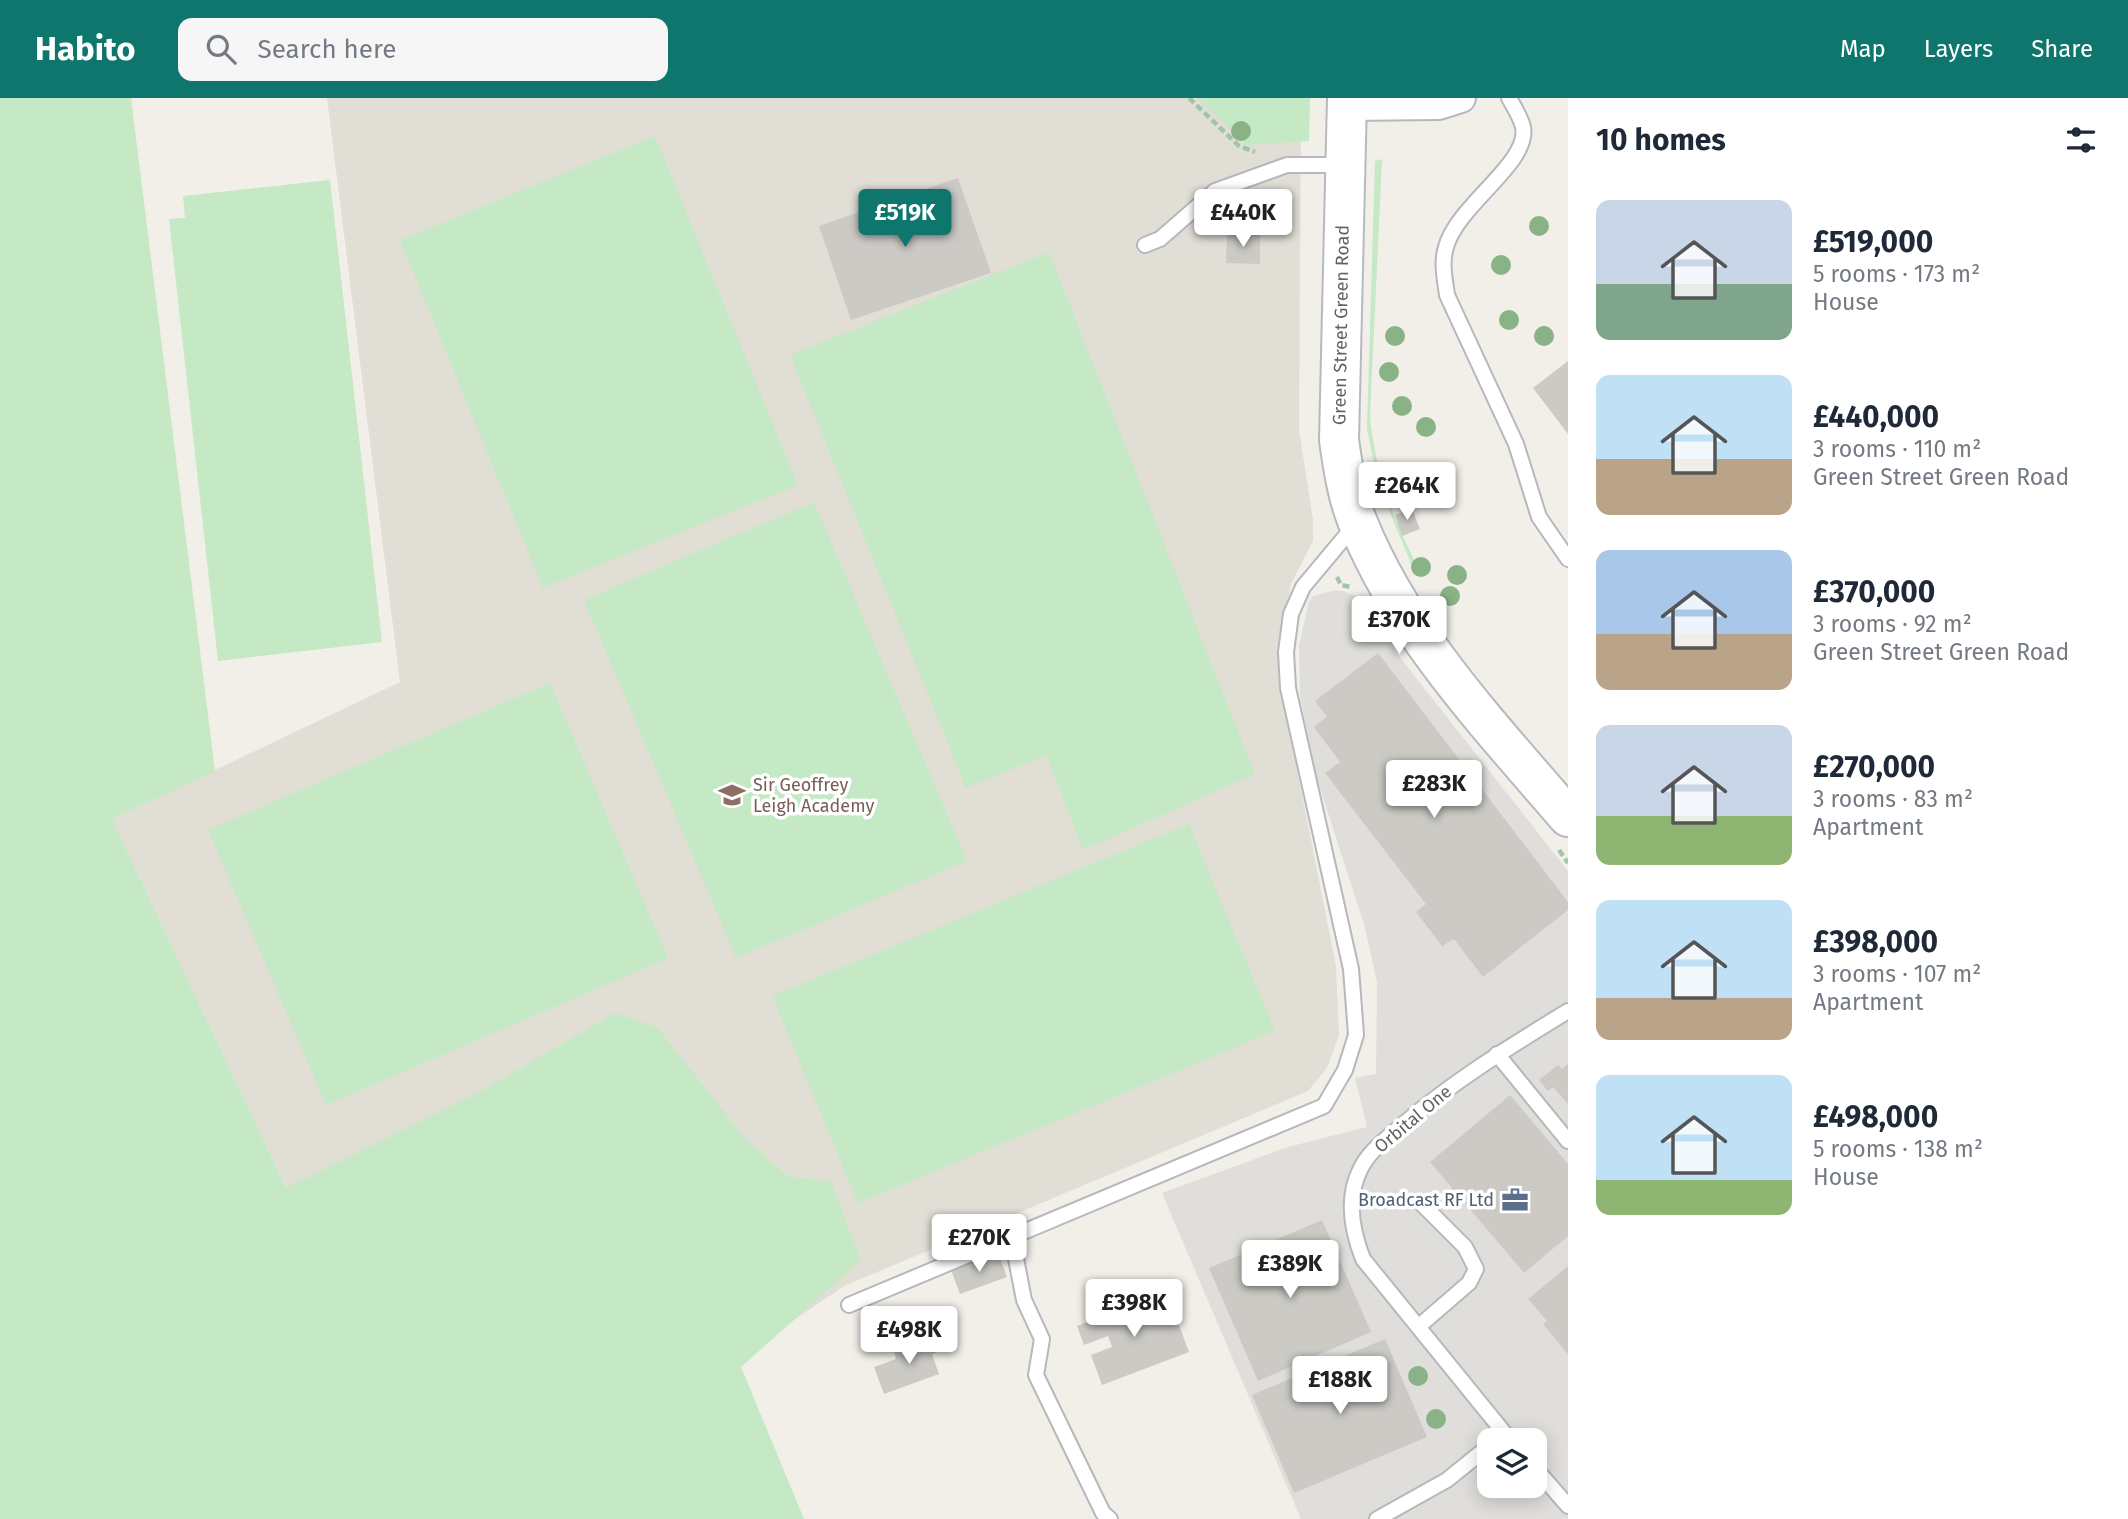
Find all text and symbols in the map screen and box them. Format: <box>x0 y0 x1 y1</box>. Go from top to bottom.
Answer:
search box <box>178 18 668 81</box>
text: Habito <box>35 29 136 69</box>
icon: search <box>202 30 240 68</box>
text: Search here <box>258 34 396 65</box>
text: Map <box>1840 35 1886 63</box>
text: Layers <box>1924 35 1993 63</box>
text: Share <box>2031 35 2093 63</box>
icon: filters <box>2062 121 2100 159</box>
text: 10 homes <box>1596 122 1726 158</box>
pin: £519K <box>856 190 954 249</box>
pin: £440K <box>1194 190 1292 249</box>
text: £519K <box>874 198 936 226</box>
text: £440K <box>1210 198 1276 226</box>
text: £519,000 <box>1813 224 1933 260</box>
street label: Green Street Green Road <box>1328 225 1354 425</box>
icon: home <box>1652 228 1736 312</box>
text: 5 rooms · 173 m² <box>1813 260 1980 288</box>
text: House <box>1813 288 1879 316</box>
text: £440,000 <box>1813 399 1939 435</box>
icon: home <box>1652 403 1736 487</box>
text: 3 rooms · 110 m² <box>1813 435 1981 463</box>
pin: £264K <box>1358 462 1456 522</box>
text: Green Street Green Road <box>1813 463 2069 491</box>
text: £264K <box>1375 471 1439 499</box>
text: £370,000 <box>1813 574 1935 610</box>
icon: home <box>1652 578 1736 662</box>
pin: £370K <box>1350 596 1448 656</box>
text: £370K <box>1368 605 1430 633</box>
text: 3 rooms · 92 m² <box>1813 610 1972 638</box>
text: Green Street Green Road <box>1813 638 2069 666</box>
text: £270,000 <box>1813 749 1935 785</box>
icon: home <box>1652 753 1736 837</box>
pin: £283K <box>1385 760 1483 820</box>
text: £283K <box>1402 769 1466 797</box>
place label: Sir Geoffrey Leigh Academy <box>753 774 874 817</box>
school or university icon: Sir Geoffrey Leigh Academy <box>717 780 747 810</box>
text: 3 rooms · 83 m² <box>1813 785 1973 813</box>
text: Apartment <box>1813 813 1923 841</box>
text: £398,000 <box>1813 924 1938 960</box>
icon: home <box>1652 928 1736 1012</box>
text: 3 rooms · 107 m² <box>1813 960 1981 988</box>
text: Apartment <box>1813 988 1923 1016</box>
street label: Orbital One <box>1370 1080 1456 1158</box>
text: £498,000 <box>1813 1099 1938 1135</box>
icon: home <box>1652 1103 1736 1187</box>
text: 5 rooms · 138 m² <box>1813 1135 1983 1163</box>
text: House <box>1813 1163 1879 1191</box>
office icon: Broadcast RF Ltd <box>1500 1185 1530 1215</box>
place label: Broadcast RF Ltd <box>1358 1189 1494 1211</box>
pin: £270K <box>930 1214 1028 1274</box>
text: £270K <box>948 1223 1010 1251</box>
pin: £389K <box>1241 1240 1339 1300</box>
text: £389K <box>1258 1249 1322 1277</box>
pin: £398K <box>1085 1280 1183 1339</box>
text: £398K <box>1102 1288 1166 1316</box>
pin: £498K <box>860 1306 958 1366</box>
text: £498K <box>877 1315 942 1343</box>
pin: £188K <box>1291 1356 1389 1416</box>
text: £188K <box>1308 1365 1372 1393</box>
map controls <box>1477 1428 1547 1498</box>
button: layers <box>1477 1428 1547 1498</box>

